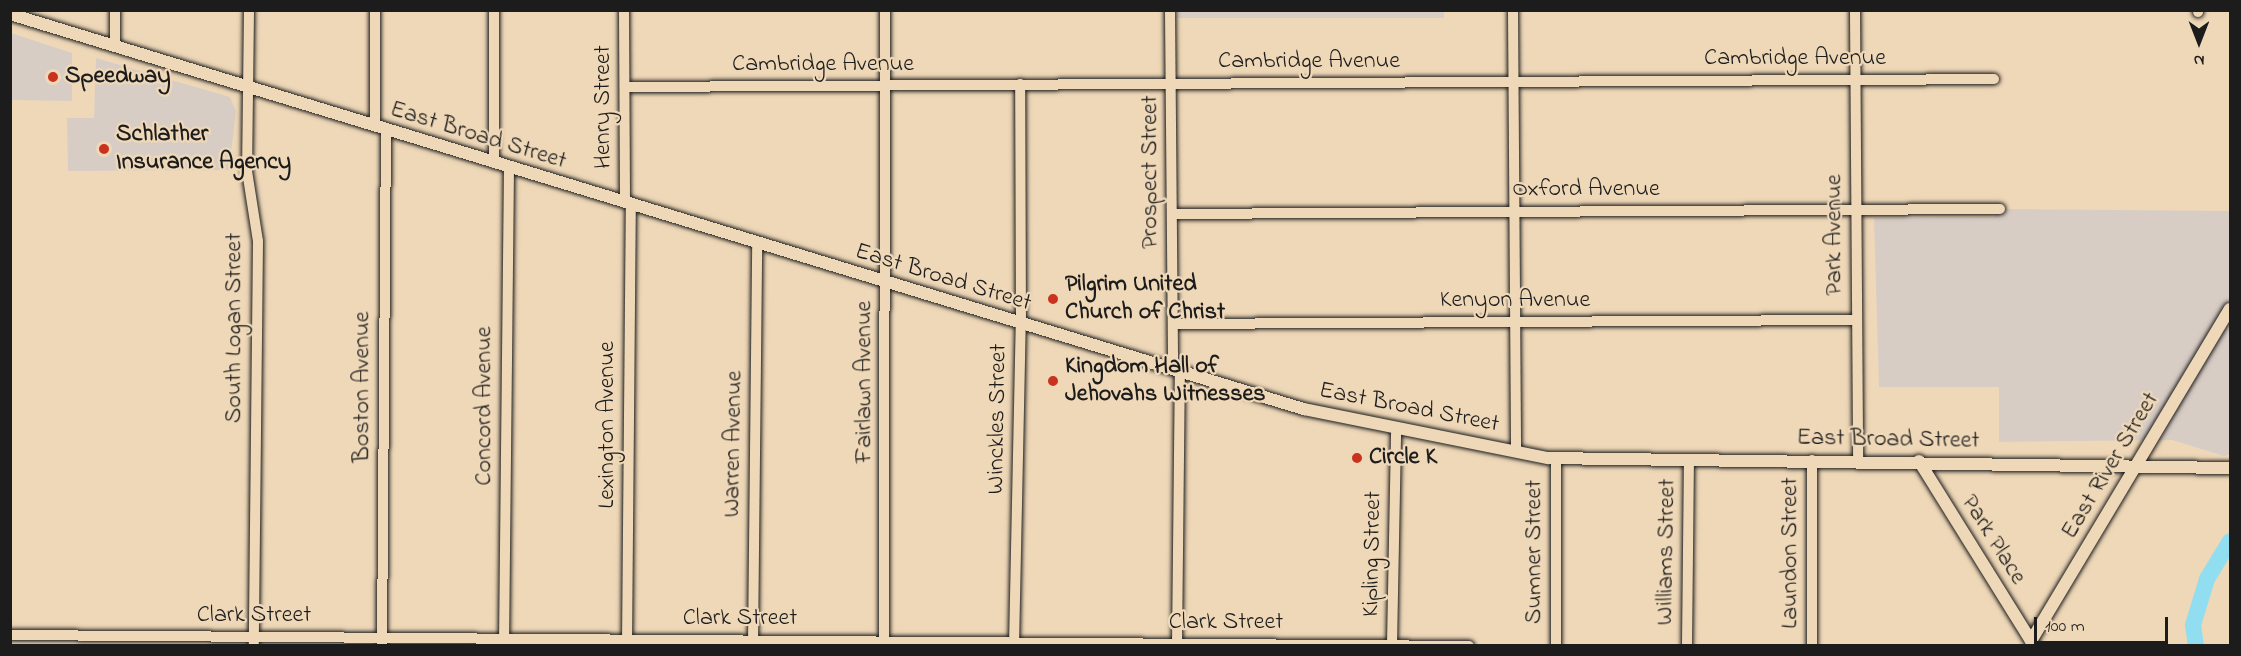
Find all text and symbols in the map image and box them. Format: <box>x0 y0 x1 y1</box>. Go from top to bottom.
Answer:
north arrow <box>2169 12 2229 72</box>
street label: Henry Street <box>590 45 618 169</box>
street label: Cambridge Avenue <box>1704 45 1886 73</box>
street label: Cambridge Avenue <box>1218 48 1400 76</box>
text: N <box>2194 48 2204 72</box>
street label: Cambridge Avenue <box>732 51 914 79</box>
place label: Speedway <box>65 63 171 91</box>
marker: Speedway <box>46 70 60 84</box>
street label: Prospect Street <box>1137 95 1165 249</box>
street label: East Broad Street <box>386 96 570 176</box>
place label: Schlather Insurance Agency <box>116 121 291 177</box>
marker: Schlather Insurance Agency <box>97 142 111 156</box>
street label: Park Avenue <box>1821 174 1849 296</box>
street label: Oxford Avenue <box>1512 176 1660 204</box>
street label: South Logan Street <box>221 233 249 423</box>
street label: East Broad Street <box>851 238 1035 318</box>
place label: Pilgrim United Church of Christ <box>1065 271 1225 327</box>
street label: Kenyon Avenue <box>1440 287 1590 315</box>
marker: Pilgrim United Church of Christ <box>1046 292 1060 306</box>
street label: Fairlawn Avenue <box>851 301 879 463</box>
street label: Boston Avenue <box>349 312 377 462</box>
street label: Concord Avenue <box>471 326 499 486</box>
street label: Lexington Avenue <box>594 341 622 509</box>
street label: Winckles Street <box>982 343 1014 495</box>
place label: Kingdom Hall of Jehovahs Witnesses <box>1065 353 1265 409</box>
street label: Warren Avenue <box>718 370 750 518</box>
marker: Kingdom Hall of Jehovahs Witnesses <box>1046 374 1060 388</box>
street label: East Broad Street <box>1317 376 1501 440</box>
street label: East River Street <box>2056 387 2166 545</box>
street label: East Broad Street <box>1796 424 1980 456</box>
place label: Circle K <box>1369 444 1437 472</box>
marker: Circle K <box>1350 451 1364 465</box>
street label: Laundon Street <box>1777 477 1805 629</box>
street label: Williams Street <box>1651 478 1683 626</box>
street label: Sumner Street <box>1521 480 1549 624</box>
street label: Park Place <box>1954 490 2032 590</box>
street label: Kipling Street <box>1358 491 1388 617</box>
street label: Clark Street <box>197 602 311 630</box>
street label: Clark Street <box>683 605 797 633</box>
scale bar <box>2037 605 2170 643</box>
street label: Clark Street <box>1169 609 1283 637</box>
text: 100 m <box>2045 614 2085 640</box>

